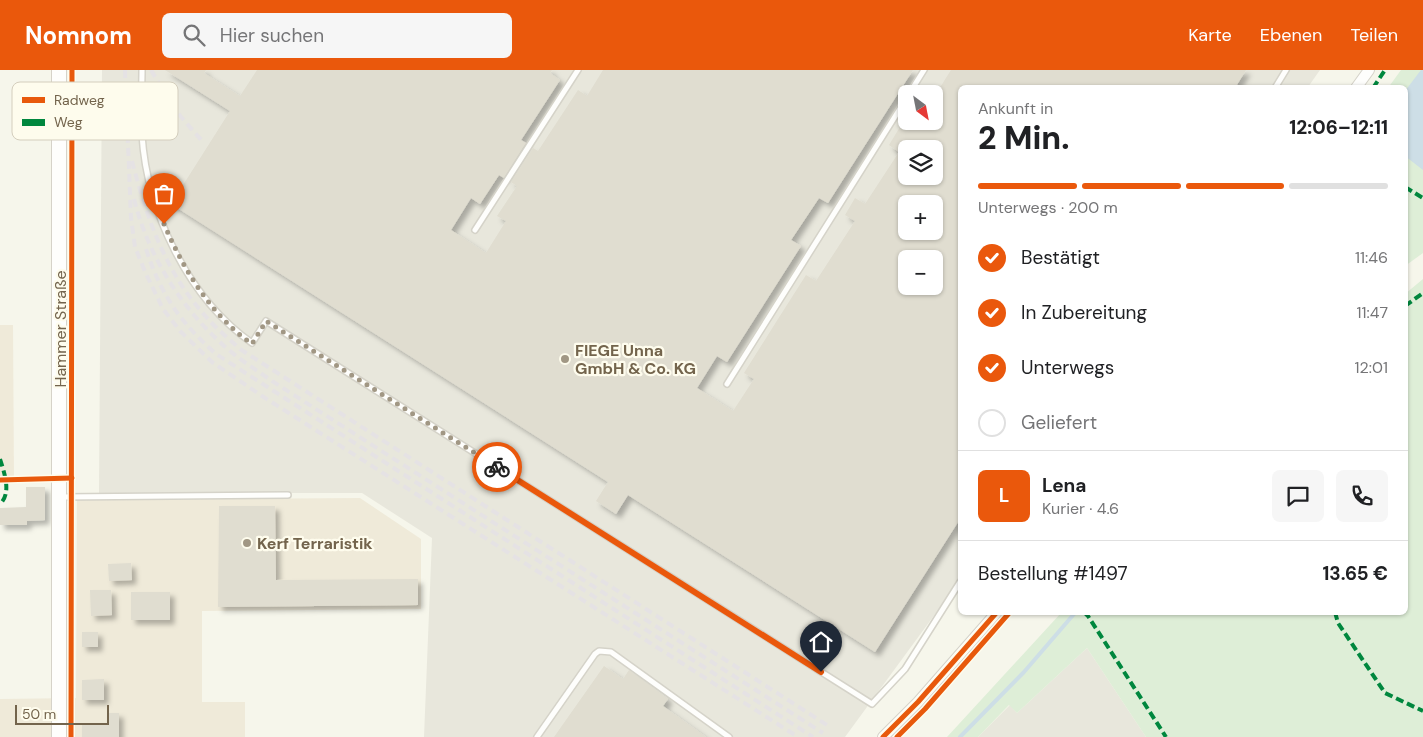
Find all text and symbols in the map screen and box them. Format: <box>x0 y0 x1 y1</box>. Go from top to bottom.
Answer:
search box <box>162 13 512 58</box>
text: Nomnom <box>25 20 132 51</box>
icon: search <box>180 21 208 49</box>
text: Hier suchen <box>220 23 324 48</box>
text: Karte <box>1188 23 1232 47</box>
text: Ebenen <box>1260 23 1322 47</box>
text: Teilen <box>1350 23 1398 47</box>
legend <box>12 82 178 140</box>
north arrow <box>898 85 942 130</box>
map controls <box>898 85 943 295</box>
text: Radweg <box>54 91 105 109</box>
text: Ankunft in <box>978 98 1053 119</box>
text: Weg <box>54 113 83 131</box>
text: 12:06–12:11 <box>1289 115 1388 140</box>
text: 2 Min. <box>978 117 1069 159</box>
button: layers <box>898 140 943 185</box>
pin <box>143 173 185 224</box>
icon: bag <box>150 180 178 208</box>
button: + <box>898 195 943 240</box>
text: Unterwegs · 200 m <box>978 197 1118 218</box>
icon: check <box>978 244 1006 272</box>
text: Bestätigt <box>1021 245 1100 270</box>
text: 11:46 <box>1355 247 1388 268</box>
button: − <box>898 250 943 295</box>
street label: Hammer Straße <box>50 271 71 388</box>
icon: check <box>978 299 1006 327</box>
text: In Zubereitung <box>1021 300 1147 325</box>
text: 11:47 <box>1357 302 1388 323</box>
place label: FIEGE Unna GmbH & Co. KG <box>575 340 696 379</box>
marker: FIEGE Unna GmbH & Co. KG <box>559 353 571 365</box>
icon: check <box>978 354 1006 382</box>
text: Unterwegs <box>1021 355 1114 380</box>
text: 12:01 <box>1355 357 1388 378</box>
text: Geliefert <box>1021 410 1097 435</box>
courier <box>472 442 522 492</box>
icon: bike <box>483 453 511 481</box>
button: chat <box>1272 470 1324 522</box>
button: phone <box>1336 470 1388 522</box>
text: Lena <box>1042 473 1086 498</box>
text: L <box>999 483 1009 508</box>
text: Kurier · 4.6 <box>1042 498 1119 519</box>
place label: Kerf Terraristik <box>257 533 373 554</box>
marker: Kerf Terraristik <box>241 537 253 549</box>
text: Bestellung #1497 <box>978 561 1128 586</box>
text: 13.65 € <box>1322 561 1388 586</box>
pin <box>800 621 842 672</box>
icon: home <box>807 628 835 656</box>
scale bar <box>15 702 109 725</box>
text: 50 m <box>22 705 56 723</box>

